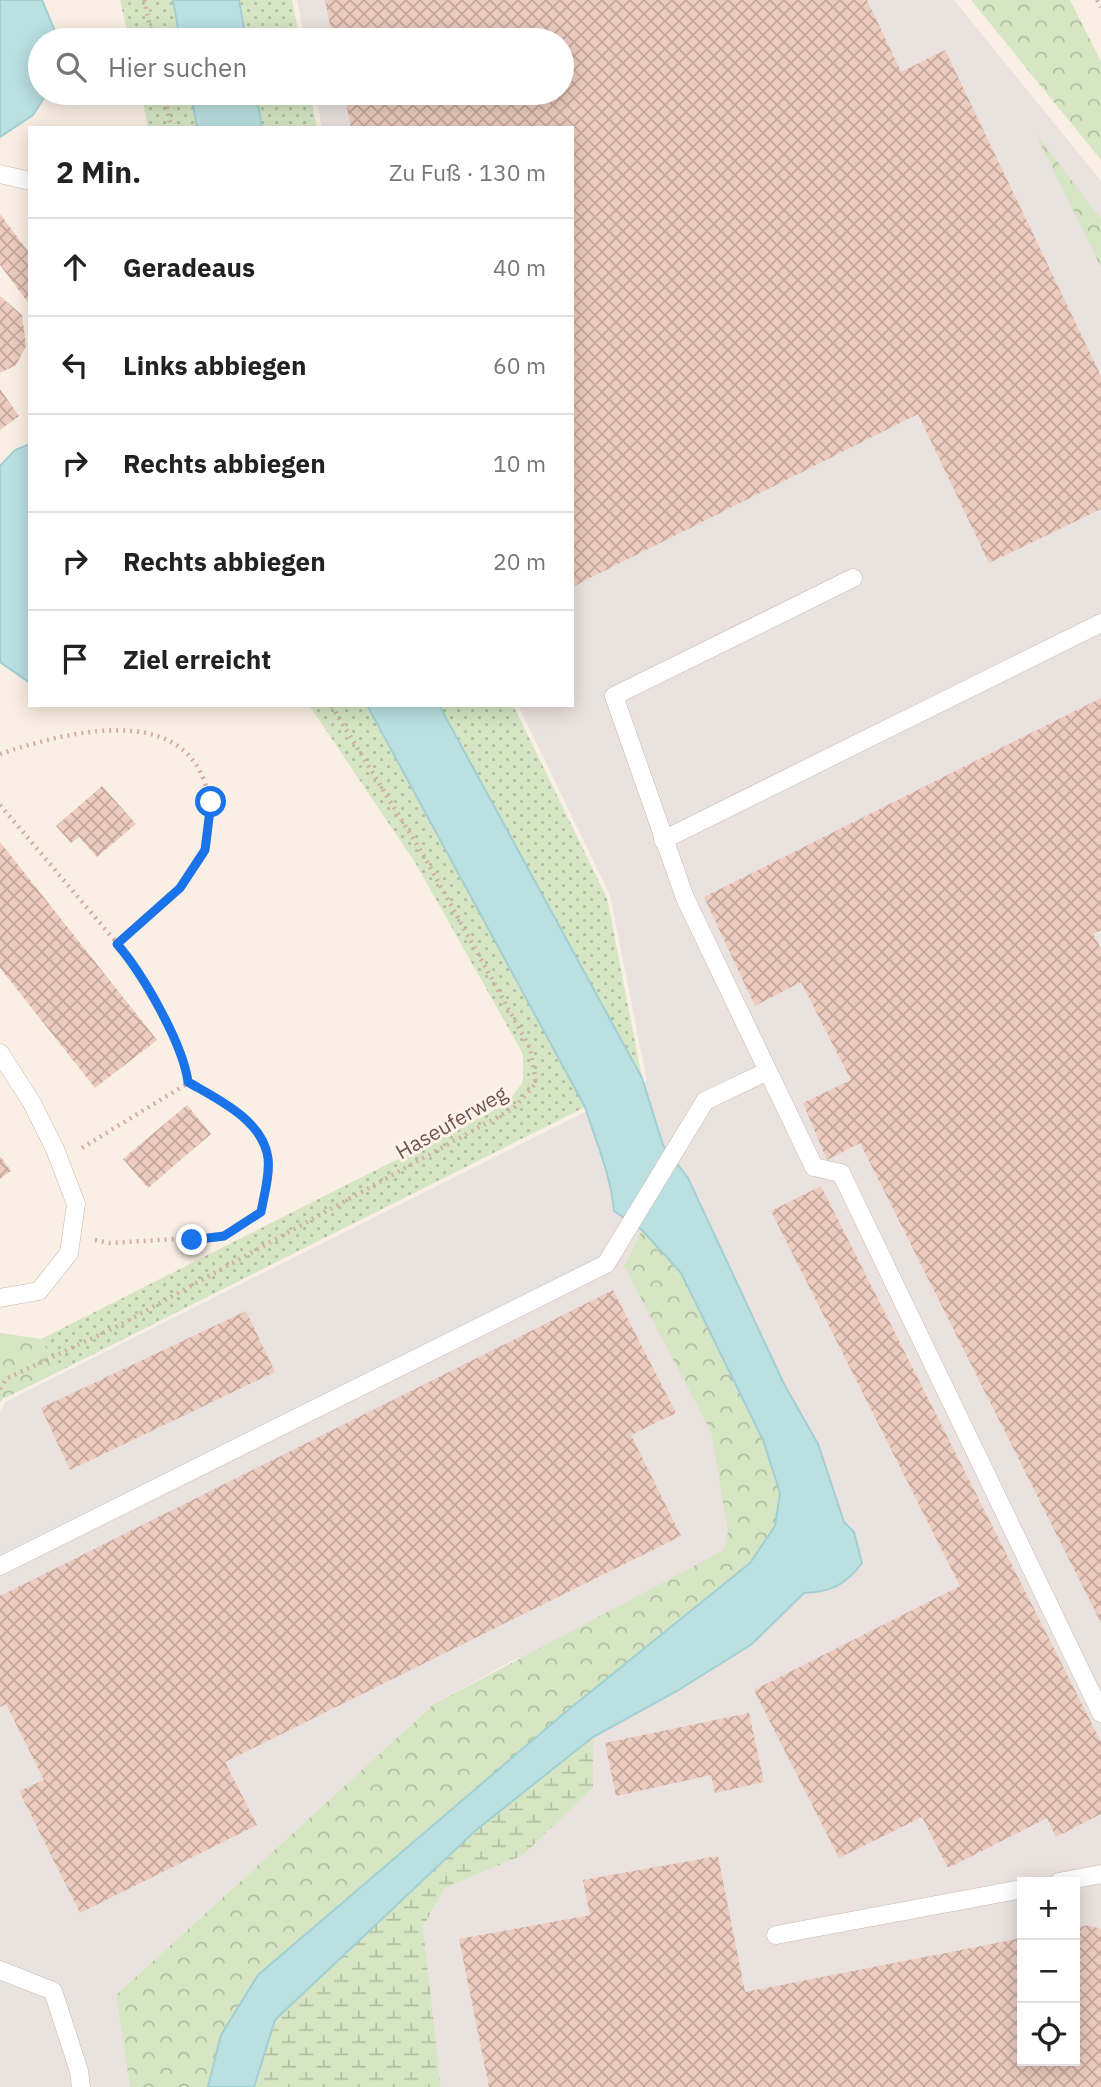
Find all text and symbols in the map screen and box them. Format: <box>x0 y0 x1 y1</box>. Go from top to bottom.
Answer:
search box <box>28 28 574 105</box>
icon: search <box>52 48 90 86</box>
text: Hier suchen <box>108 50 247 84</box>
text: 2 Min. <box>56 152 141 191</box>
text: Zu Fuß · 130 m <box>389 157 546 187</box>
icon: ahead <box>56 248 94 286</box>
text: Geradeaus <box>123 250 255 284</box>
text: 40 m <box>493 252 546 282</box>
icon: left <box>56 346 94 384</box>
text: Links abbiegen <box>123 348 306 382</box>
text: 60 m <box>493 350 546 380</box>
icon: right <box>56 444 94 482</box>
text: Rechts abbiegen <box>123 446 326 480</box>
text: 10 m <box>493 448 546 478</box>
icon: right <box>56 542 94 580</box>
text: Rechts abbiegen <box>123 544 326 578</box>
text: 20 m <box>493 546 546 576</box>
icon: arrive <box>56 640 94 678</box>
text: Ziel erreicht <box>123 642 271 676</box>
route start <box>195 786 226 817</box>
street label: Haseuferweg <box>390 1079 512 1165</box>
route end <box>176 1224 207 1255</box>
map controls <box>1017 1877 1080 2066</box>
button: + <box>1017 1877 1080 1940</box>
button: − <box>1017 1940 1080 2003</box>
button: locate <box>1017 2003 1080 2066</box>

